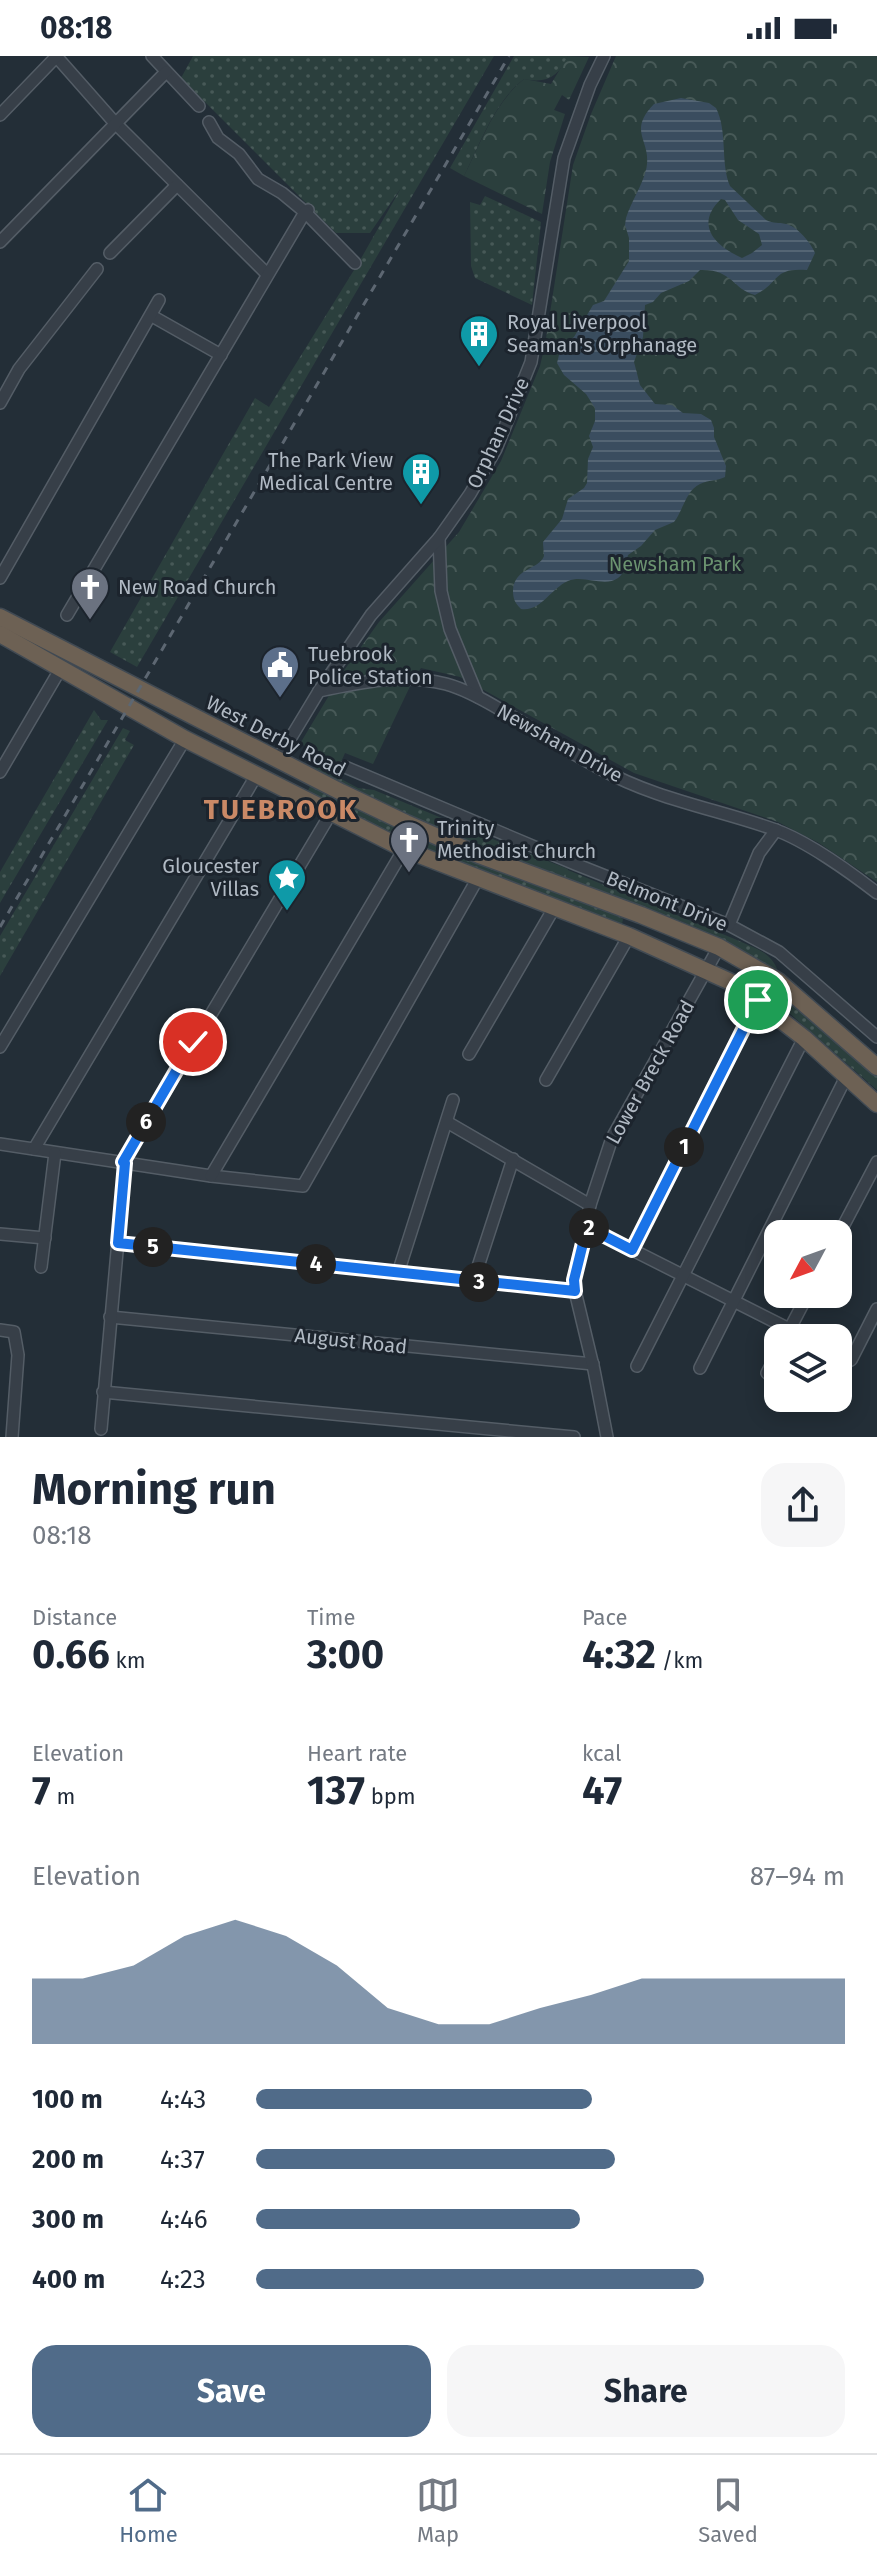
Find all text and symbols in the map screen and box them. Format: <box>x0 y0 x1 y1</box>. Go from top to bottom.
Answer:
text: 08:18 <box>40 10 113 46</box>
place label: Royal Liverpool Seaman's Orphanage <box>507 310 697 357</box>
building icon: Royal Liverpool Seaman's Orphanage <box>458 313 500 368</box>
street label: Orphan Drive <box>462 374 534 492</box>
place label: The Park View Medical Centre <box>259 448 393 495</box>
building icon: The Park View Medical Centre <box>400 451 442 506</box>
park label: Newsham Park <box>609 552 742 576</box>
church icon: New Road Church <box>69 566 111 621</box>
place label: New Road Church <box>118 575 276 599</box>
place label: Tuebrook Police Station <box>308 642 433 689</box>
public building icon: Tuebrook Police Station <box>259 644 301 699</box>
street label: West Derby Road <box>202 690 350 782</box>
street label: Newsham Drive <box>493 699 627 787</box>
district label: TUEBROOK <box>204 793 358 826</box>
place label: Trinity Methodist Church <box>437 816 596 863</box>
church icon: Trinity Methodist Church <box>388 819 430 874</box>
place label: Gloucester Villas <box>162 854 259 901</box>
place icon: Gloucester Villas <box>266 857 308 912</box>
street label: Belmont Drive <box>603 866 731 936</box>
pin <box>724 966 792 1034</box>
icon: arrive <box>736 978 780 1022</box>
street label: Lower Breck Road <box>601 996 699 1148</box>
pin <box>159 1008 227 1076</box>
icon: check <box>171 1020 215 1064</box>
pin: 6 <box>126 1102 166 1142</box>
text: 6 <box>140 1108 152 1135</box>
pin: 1 <box>664 1127 704 1167</box>
text: 1 <box>679 1133 689 1160</box>
pin: 2 <box>569 1208 609 1248</box>
text: 2 <box>583 1214 595 1241</box>
north arrow <box>764 1220 852 1308</box>
map controls <box>764 1220 852 1412</box>
pin: 5 <box>133 1227 173 1267</box>
text: 5 <box>147 1233 159 1260</box>
pin: 4 <box>296 1244 336 1284</box>
text: 4 <box>310 1250 322 1277</box>
pin: 3 <box>459 1262 499 1302</box>
text: 3 <box>473 1268 485 1295</box>
street label: August Road <box>294 1323 408 1359</box>
button: layers <box>764 1324 852 1412</box>
text: Morning run <box>32 1463 276 1516</box>
button: share <box>761 1463 845 1547</box>
text: 08:18 <box>32 1520 92 1551</box>
text: Distance <box>32 1604 117 1631</box>
text: Time <box>307 1604 355 1631</box>
text: Pace <box>582 1604 628 1631</box>
text: 0.66 <box>32 1631 110 1679</box>
text: 3:00 <box>307 1631 384 1679</box>
text: 4:32 <box>582 1631 656 1679</box>
text: km <box>110 1647 146 1674</box>
text: /km <box>656 1647 703 1674</box>
text: Elevation <box>32 1740 124 1767</box>
text: Heart rate <box>307 1740 407 1767</box>
text: kcal <box>582 1740 622 1767</box>
text: 7 <box>32 1767 51 1815</box>
text: 137 <box>307 1767 365 1815</box>
text: 47 <box>582 1767 622 1815</box>
text: m <box>51 1783 75 1810</box>
text: bpm <box>365 1783 416 1810</box>
text: Elevation <box>32 1861 141 1892</box>
text: 87–94 m <box>750 1861 845 1892</box>
text: 100 m <box>32 2084 103 2115</box>
text: 4:43 <box>160 2084 206 2115</box>
text: 200 m <box>32 2144 104 2175</box>
text: 4:37 <box>160 2144 205 2175</box>
text: 300 m <box>32 2204 104 2235</box>
text: 4:46 <box>160 2204 208 2235</box>
text: 400 m <box>32 2264 105 2295</box>
text: 4:23 <box>160 2264 206 2295</box>
button: Save <box>32 2345 431 2437</box>
button: Share <box>447 2345 845 2437</box>
tab: Home <box>119 2473 178 2548</box>
tab: Map <box>416 2473 460 2548</box>
tab: Saved <box>698 2473 758 2548</box>

